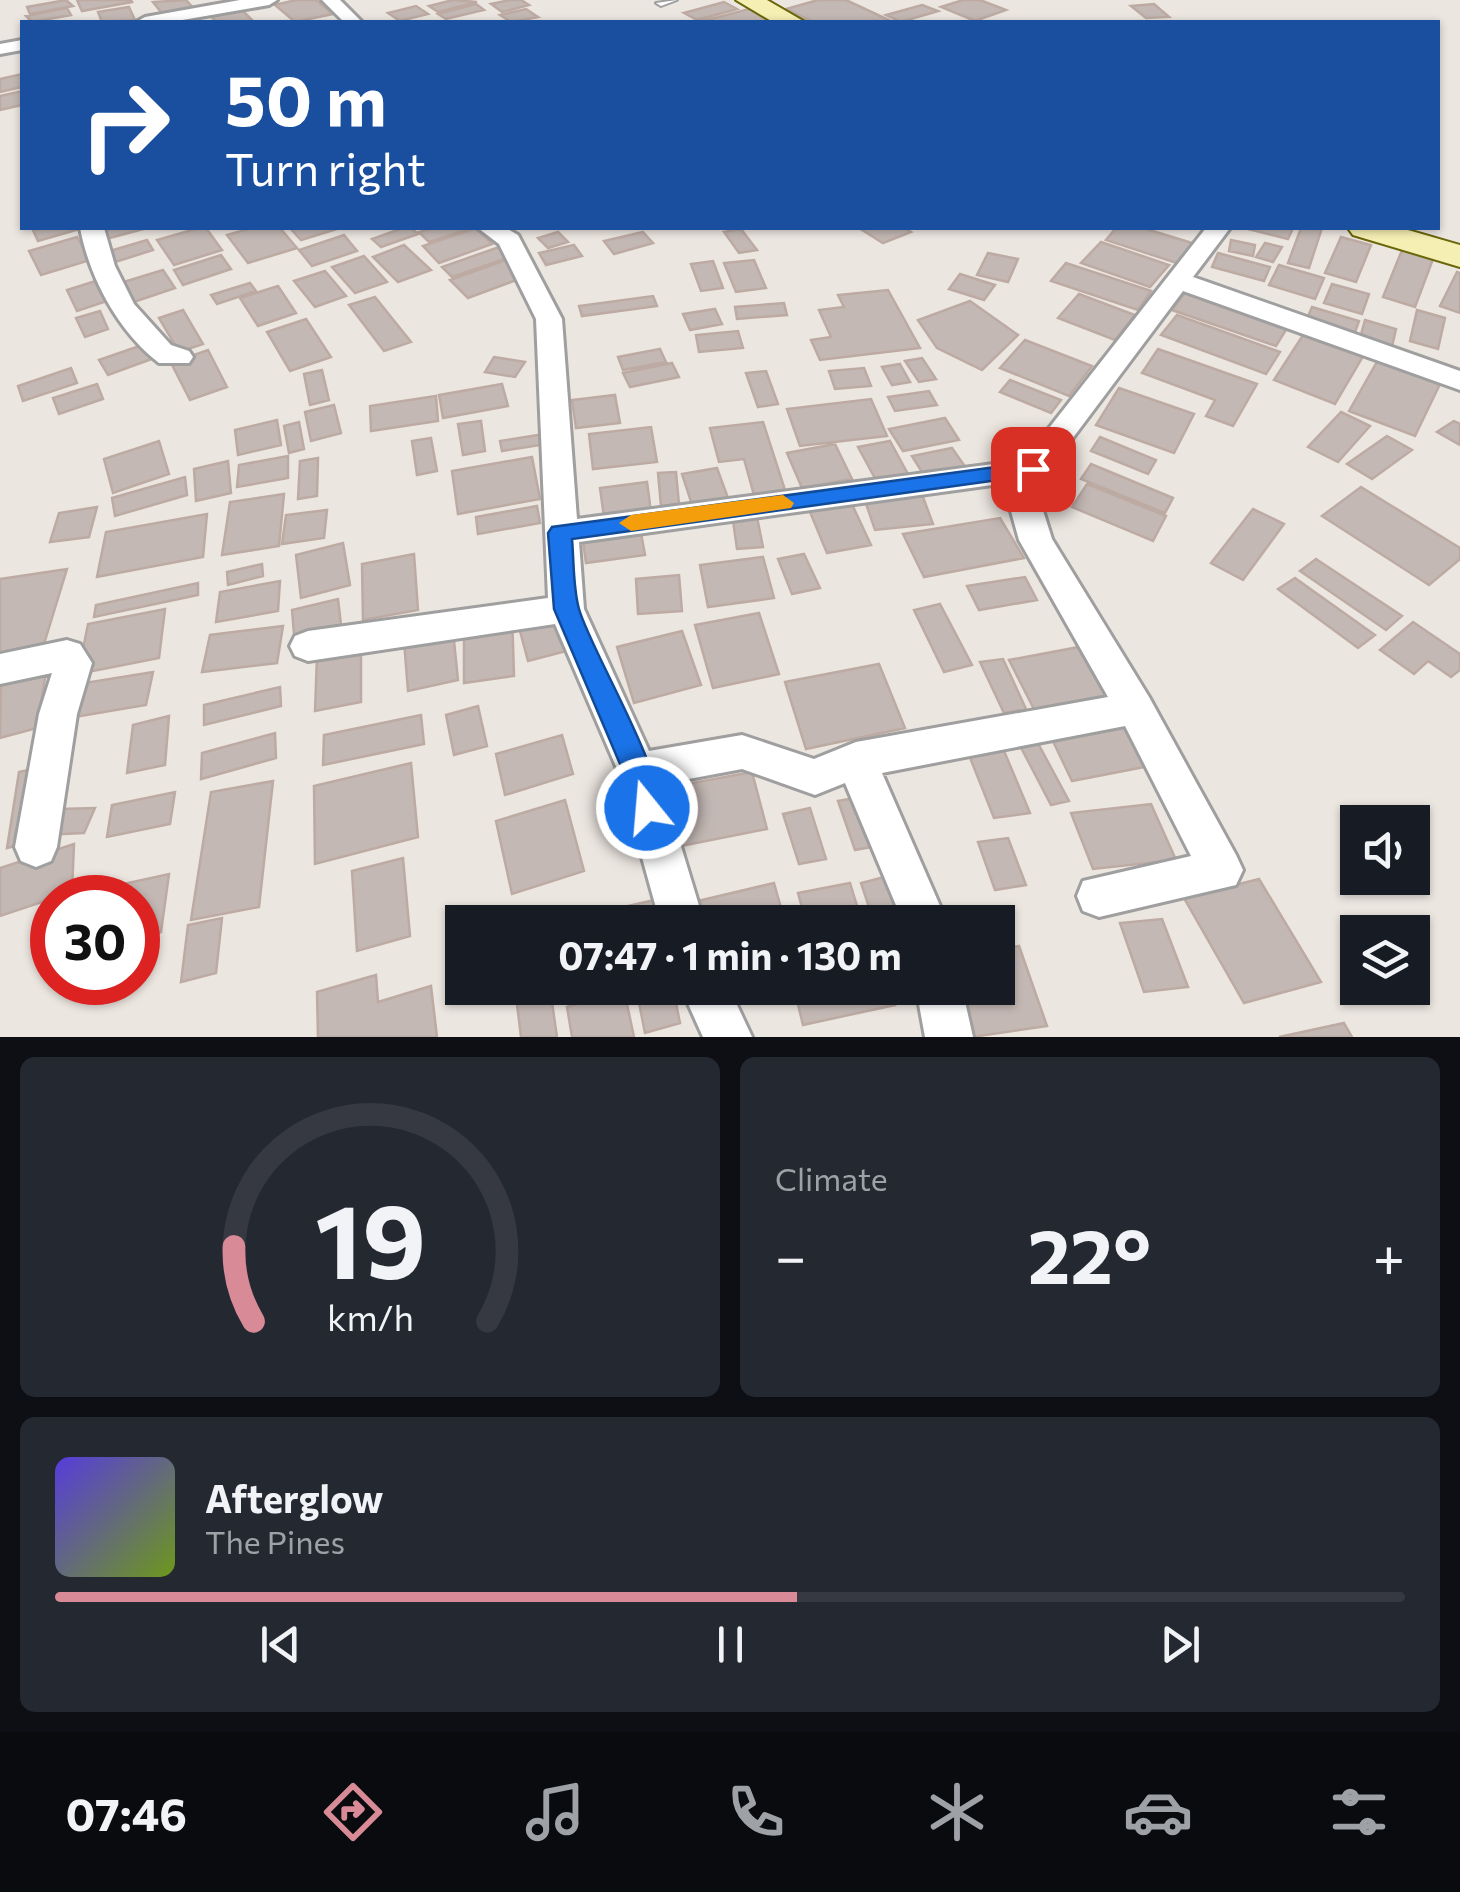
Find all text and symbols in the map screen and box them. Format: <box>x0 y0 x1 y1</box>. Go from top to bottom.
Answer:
text: 50 m <box>225 55 387 140</box>
icon: right <box>60 60 190 190</box>
text: Turn right <box>225 140 426 195</box>
pin <box>991 427 1076 512</box>
icon: arrive <box>1006 442 1061 497</box>
position arrow <box>595 756 699 860</box>
map controls <box>1340 805 1430 1005</box>
button: sound <box>1340 805 1430 895</box>
speed limit sign: 30 <box>30 875 160 1005</box>
button: layers <box>1340 915 1430 1005</box>
text: 07:47 · 1 min · 130 m <box>558 931 902 978</box>
text: Climate <box>775 1158 888 1198</box>
text: 19 <box>314 1173 426 1300</box>
text: 22° <box>1028 1208 1151 1299</box>
text: − <box>775 1221 806 1288</box>
text: + <box>1373 1221 1405 1288</box>
text: km/h <box>327 1295 413 1338</box>
text: Afterglow <box>205 1474 383 1521</box>
text: The Pines <box>205 1521 345 1561</box>
icon: previous <box>253 1617 308 1672</box>
icon: pause <box>703 1617 758 1672</box>
icon: next <box>1153 1617 1208 1672</box>
icon: directions <box>318 1777 388 1847</box>
icon: music <box>520 1777 590 1847</box>
icon: phone <box>721 1777 791 1847</box>
icon: climate <box>922 1777 992 1847</box>
icon: car <box>1123 1777 1193 1847</box>
icon: filters <box>1324 1777 1394 1847</box>
text: 07:46 <box>66 1785 187 1840</box>

